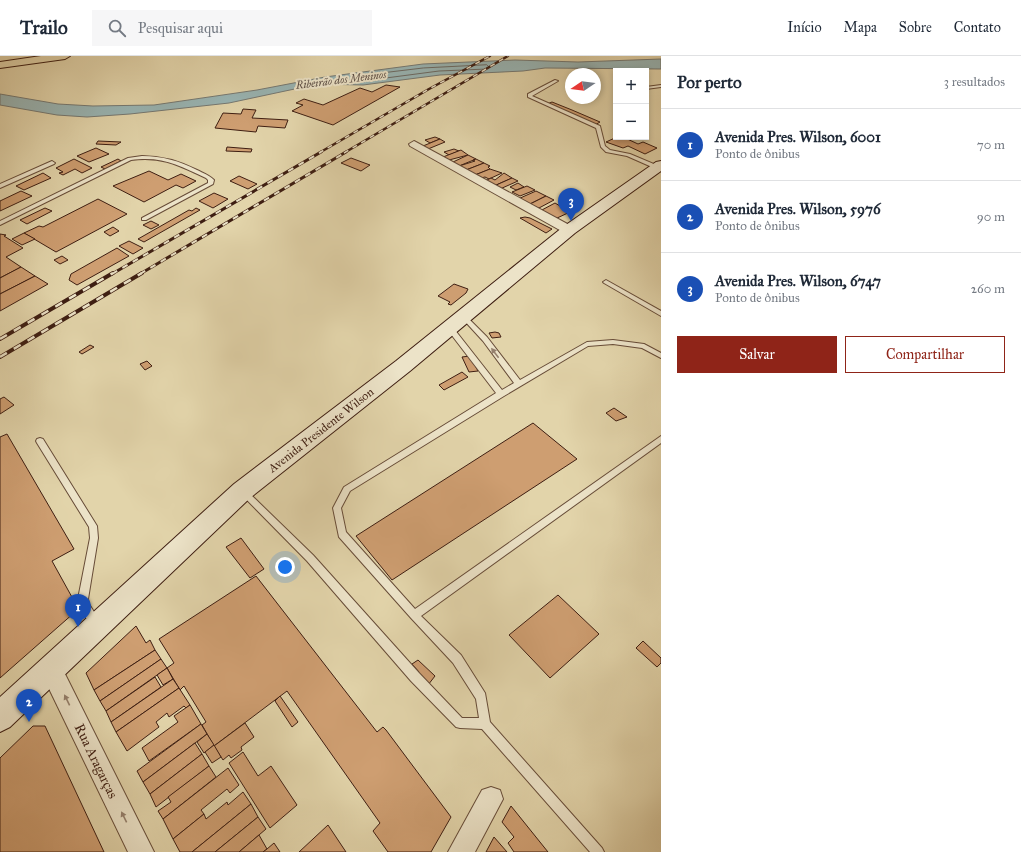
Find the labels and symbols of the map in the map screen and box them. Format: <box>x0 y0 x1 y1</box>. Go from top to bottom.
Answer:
water label: Ribeirão dos Meninos <box>294 68 388 92</box>
north arrow <box>565 68 601 104</box>
pin: 3 <box>558 188 584 221</box>
one-way arrow <box>491 347 499 358</box>
street label: Avenida Presidente Wilson <box>265 384 377 476</box>
your location <box>275 557 295 577</box>
pin: 1 <box>65 594 91 627</box>
pin: 2 <box>16 689 42 722</box>
one-way arrow <box>64 695 70 706</box>
street label: Rua Aragarças <box>71 721 121 801</box>
one-way arrow <box>121 811 127 823</box>

